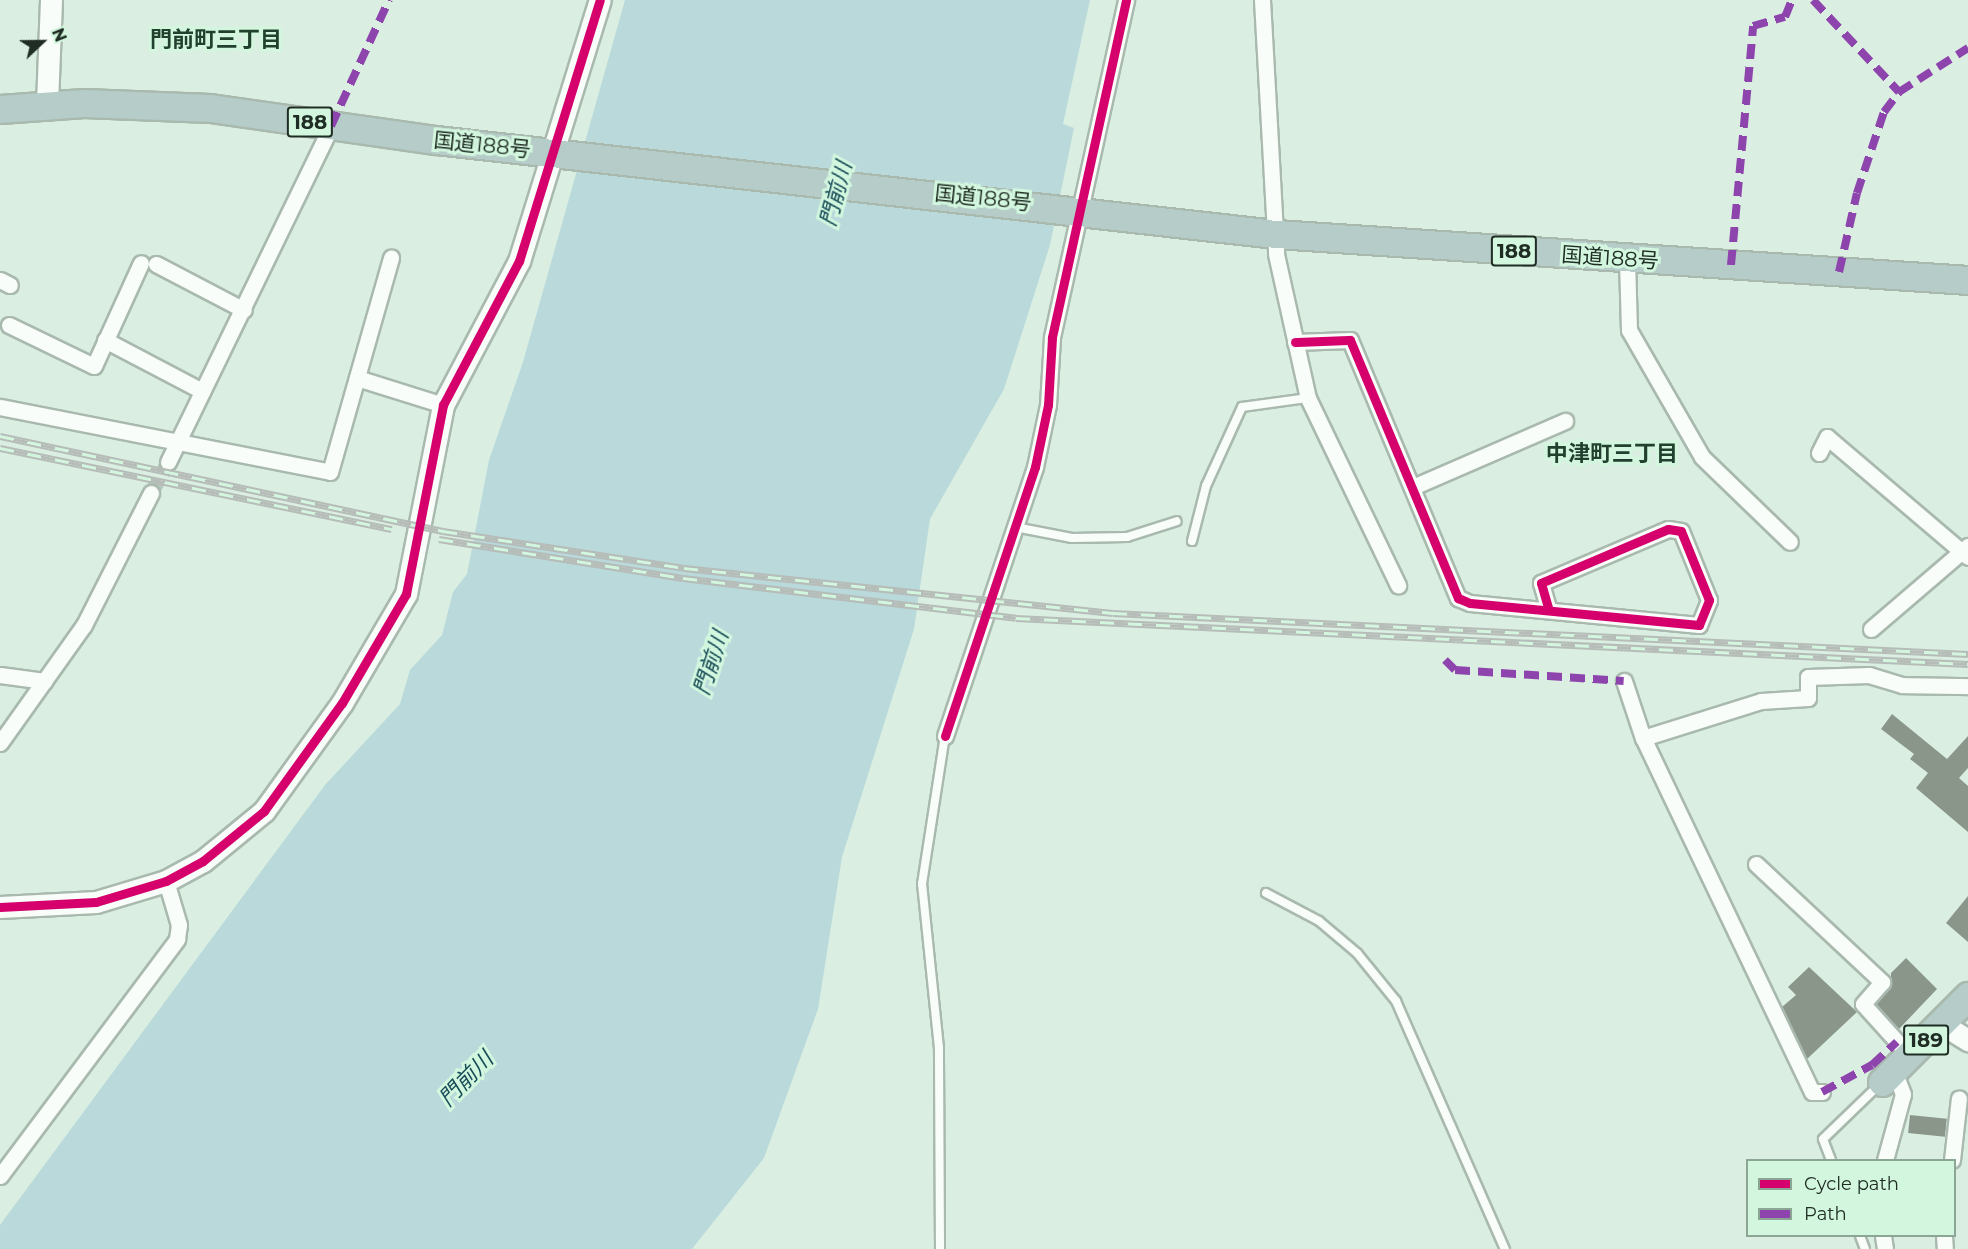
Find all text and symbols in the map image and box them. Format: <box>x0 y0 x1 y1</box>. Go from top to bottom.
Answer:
north arrow <box>12 12 72 72</box>
text: N <box>48 26 70 45</box>
district label: 門前町三丁目 <box>150 27 282 53</box>
road number: 188 <box>286 105 334 139</box>
street label: 国道188号 <box>432 127 532 163</box>
water label: 門前川 <box>815 159 857 229</box>
street label: 国道188号 <box>933 180 1033 216</box>
road number: 188 <box>1490 234 1538 268</box>
street label: 国道188号 <box>1561 242 1659 274</box>
district label: 中津町三丁目 <box>1546 441 1678 467</box>
water label: 門前川 <box>688 628 734 698</box>
road number: 189 <box>1902 1023 1950 1057</box>
water label: 門前川 <box>434 1046 498 1112</box>
legend <box>1746 1159 1956 1237</box>
text: Cycle path <box>1804 1173 1899 1195</box>
text: Path <box>1804 1203 1847 1225</box>

